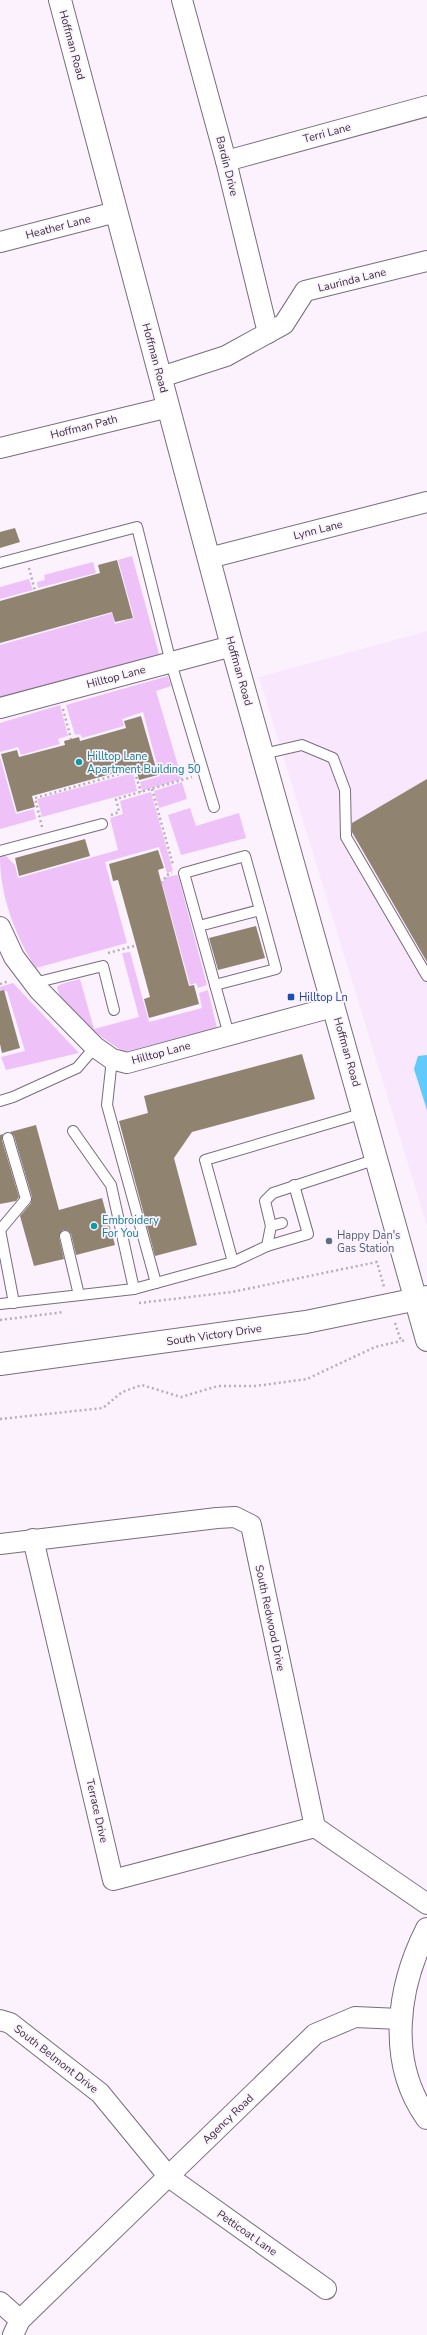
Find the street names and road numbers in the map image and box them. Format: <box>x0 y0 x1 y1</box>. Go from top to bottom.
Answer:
street label: Hoffman Road <box>56 9 88 81</box>
street label: Terri Lane <box>301 119 353 147</box>
street label: Bardin Drive <box>212 134 242 198</box>
street label: Heather Lane <box>24 211 92 243</box>
street label: Laurinda Lane <box>316 264 388 296</box>
street label: Hoffman Road <box>139 322 171 394</box>
street label: Hoffman Path <box>49 411 119 443</box>
street label: Lynn Lane <box>292 517 344 543</box>
street label: Hoffman Road <box>222 635 256 707</box>
street label: Hilltop Lane <box>85 662 147 692</box>
street label: Hoffman Road <box>330 1016 364 1088</box>
street label: Hilltop Lane <box>130 1038 192 1068</box>
street label: South Victory Drive <box>165 1321 263 1349</box>
street label: South Redwood Drive <box>251 1564 289 1673</box>
street label: Terrace Drive <box>82 1778 112 1845</box>
street label: South Belmont Drive <box>11 2021 101 2097</box>
street label: Agency Road <box>199 2091 257 2147</box>
street label: Petticoat Lane <box>214 2207 280 2259</box>

